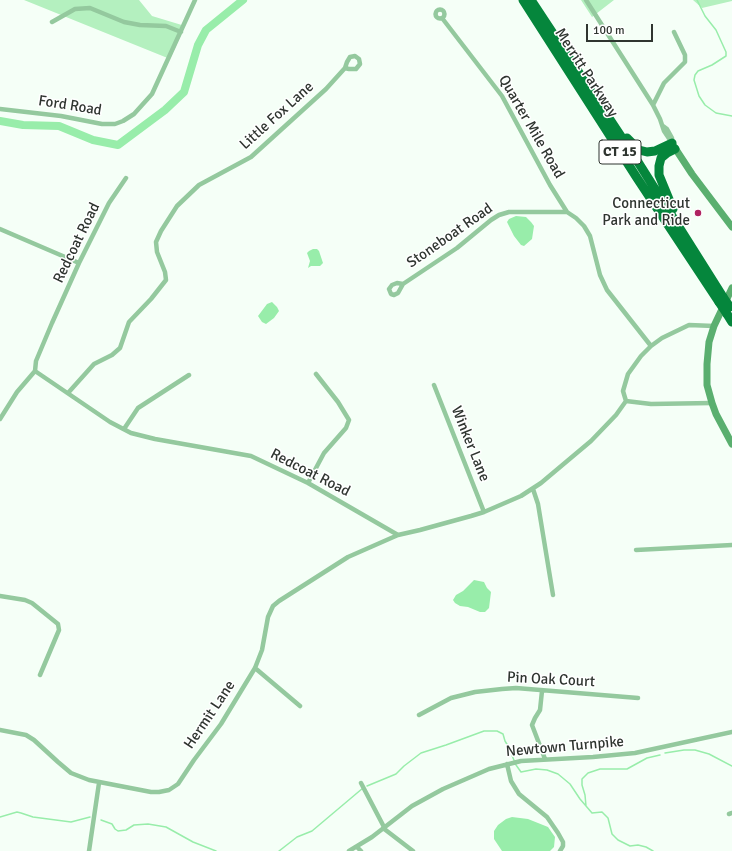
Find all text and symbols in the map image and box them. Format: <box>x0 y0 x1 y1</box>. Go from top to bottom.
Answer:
scale bar <box>588 16 655 42</box>
text: 100 m <box>593 23 625 38</box>
street label: Merritt Parkway <box>550 25 622 121</box>
street label: Quarter Mile Road <box>494 72 568 182</box>
street label: Little Fox Lane <box>236 78 318 154</box>
street label: Ford Road <box>37 92 103 120</box>
road number: CT 15 <box>599 140 641 164</box>
place label: Connecticut Park and Ride <box>602 195 690 230</box>
street label: Redcoat Road <box>50 200 104 286</box>
street label: Stoneboat Road <box>404 200 496 272</box>
marker: Connecticut Park and Ride <box>693 208 703 218</box>
street label: Winker Lane <box>447 404 493 484</box>
street label: Redcoat Road <box>267 445 353 501</box>
street label: Pin Oak Court <box>506 669 596 691</box>
street label: Hermit Lane <box>181 677 239 753</box>
street label: Newtown Turnpike <box>505 733 625 761</box>

